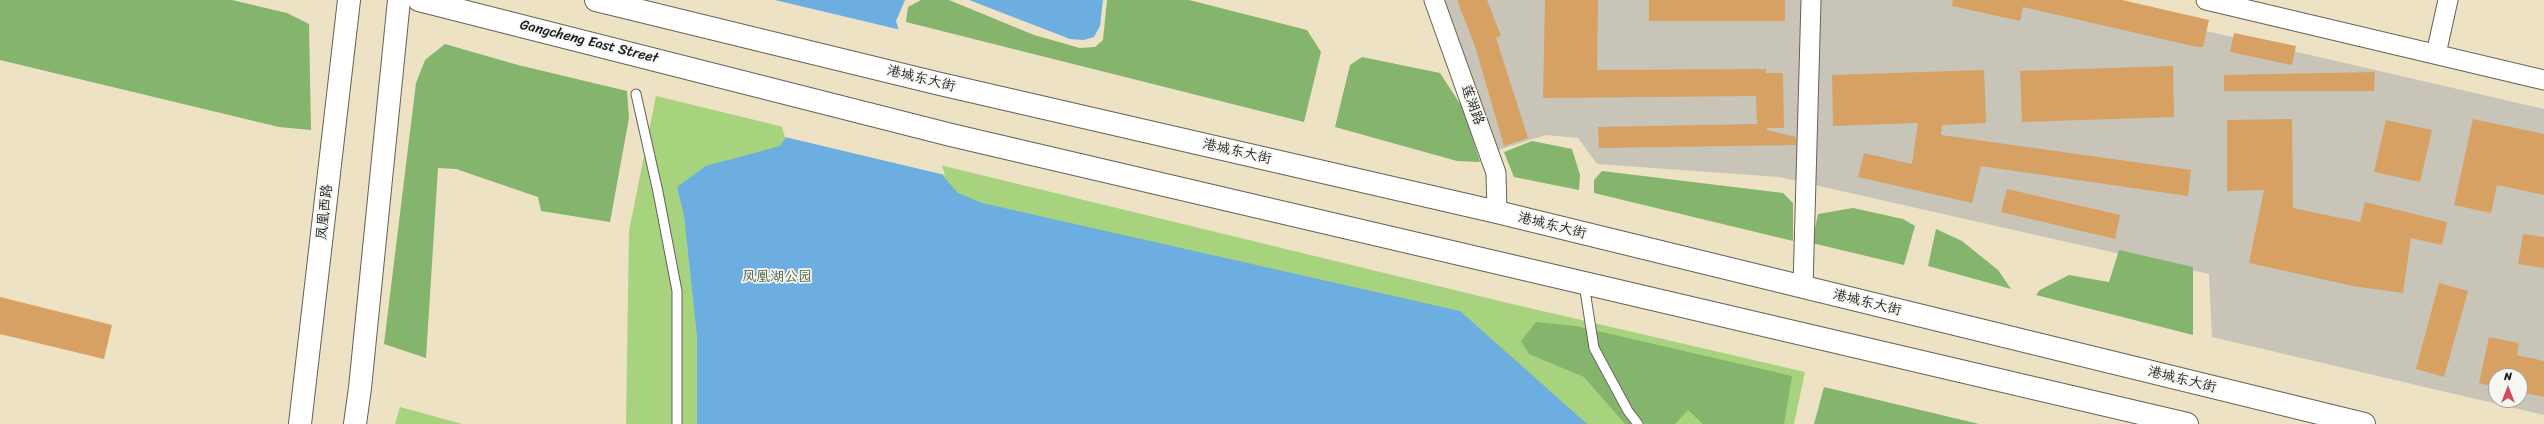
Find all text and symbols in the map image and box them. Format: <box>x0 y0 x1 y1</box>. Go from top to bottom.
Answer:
street label: Gangcheng East Street <box>518 17 660 67</box>
street label: 港城东大街 <box>885 62 957 96</box>
street label: 莲湖路 <box>1457 82 1487 128</box>
street label: 港城东大街 <box>1201 136 1273 168</box>
street label: 凤凰西路 <box>314 183 336 241</box>
street label: 港城东大街 <box>1516 209 1588 243</box>
park label: 凤凰湖公园 <box>742 269 812 285</box>
street label: 港城东大街 <box>1831 286 1903 320</box>
street label: 港城东大街 <box>2146 363 2218 397</box>
text: N <box>2504 367 2512 386</box>
north arrow <box>2488 368 2528 408</box>

